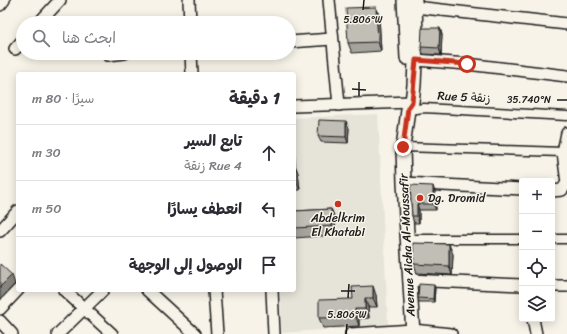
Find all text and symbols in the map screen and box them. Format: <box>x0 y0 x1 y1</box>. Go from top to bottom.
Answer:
text: 5.806°W <box>343 11 383 29</box>
search box <box>16 16 296 60</box>
text: ابحث هنا <box>62 25 116 51</box>
icon: search <box>30 27 52 49</box>
route start <box>458 55 476 73</box>
text: 1 دقيقة <box>229 83 280 113</box>
street label: Rue 5 زنقة <box>437 85 491 109</box>
text: سيرًا · 80 m <box>32 87 94 110</box>
text: 35.740°N <box>507 91 551 109</box>
text: تابع السير <box>185 128 242 154</box>
route end <box>394 138 412 156</box>
text: 30 m <box>32 141 61 164</box>
icon: ahead <box>258 142 280 164</box>
text: Rue 4 زنقة <box>184 154 242 177</box>
street label: Avenue Aicha Al-Moussafir <box>392 172 422 318</box>
map controls <box>519 178 555 322</box>
button: + <box>519 178 555 214</box>
place label: Dg. Dromid <box>428 187 487 209</box>
marker: Dg. Dromid <box>415 193 425 203</box>
text: انعطف يسارًا <box>167 196 242 222</box>
text: 50 m <box>32 197 62 220</box>
icon: left <box>258 198 280 220</box>
marker: Abdelkrim El Khatabi <box>333 199 343 209</box>
place label: Abdelkrim El Khatabi <box>310 207 365 243</box>
button: − <box>519 214 555 250</box>
button: locate <box>519 250 555 286</box>
text: الوصول إلى الوجهة <box>129 252 242 278</box>
icon: arrive <box>258 254 280 276</box>
button: layers <box>519 286 555 322</box>
text: 5.806°W <box>327 306 367 324</box>

